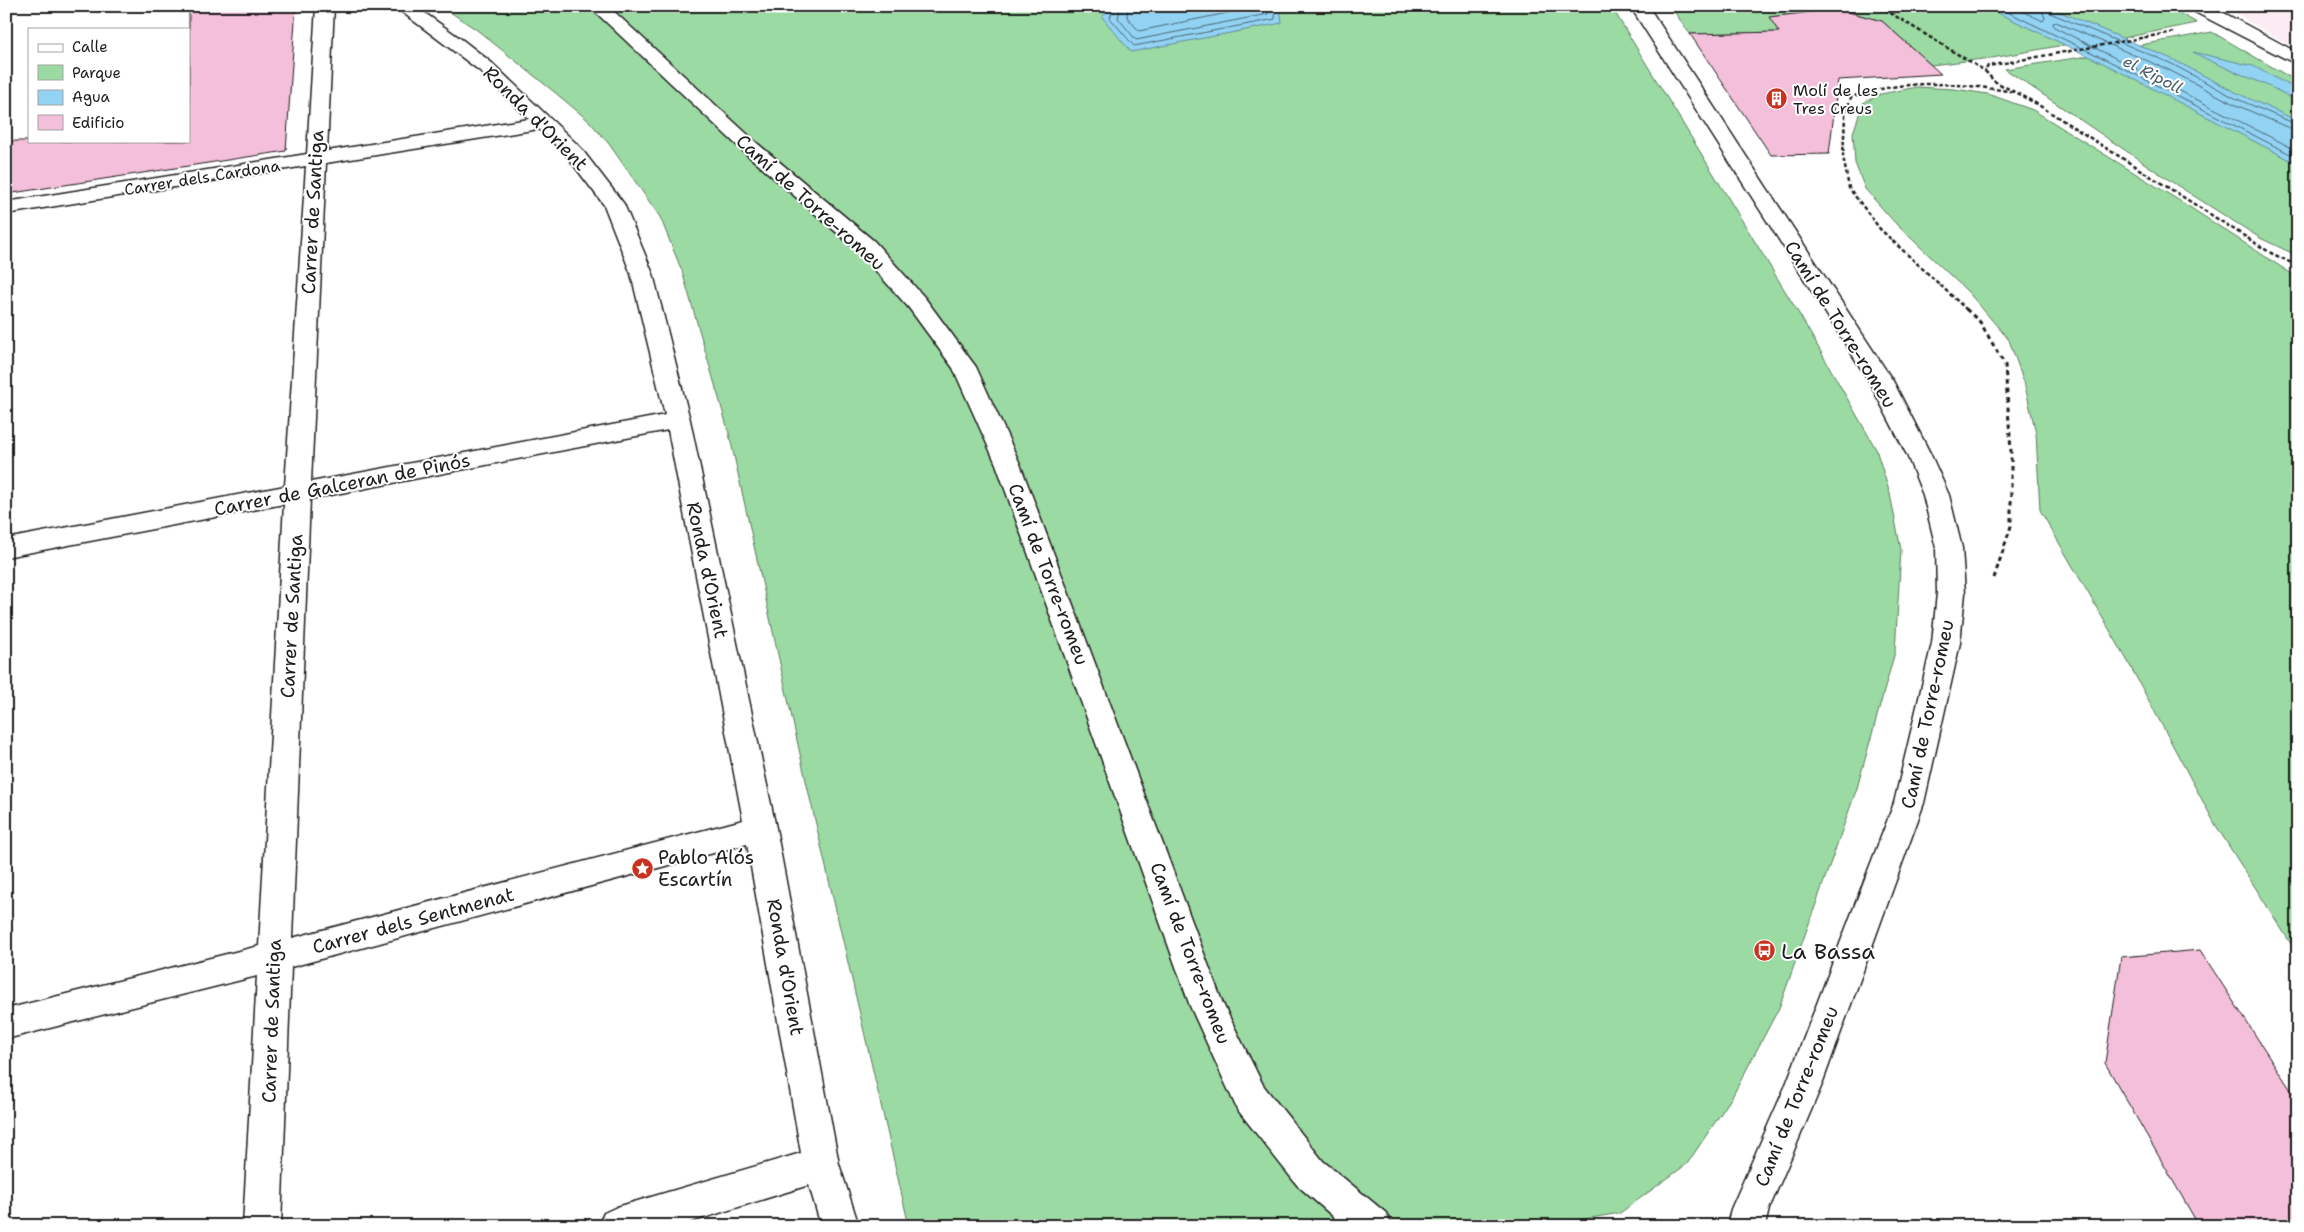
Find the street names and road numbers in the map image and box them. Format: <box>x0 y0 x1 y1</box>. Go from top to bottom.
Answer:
street label: Ronda d'Orient <box>478 60 594 176</box>
street label: Carrer de Santiga <box>296 129 329 295</box>
street label: Camí de Torre-romeu <box>731 129 891 276</box>
street label: Carrer dels Cardona <box>123 155 282 200</box>
street label: Camí de Torre-romeu <box>1779 236 1902 413</box>
street label: Carrer de Galceran de Pinós <box>212 447 472 522</box>
street label: Camí de Torre-romeu <box>1002 480 1095 669</box>
street label: Ronda d'Orient <box>681 500 734 641</box>
street label: Carrer de Santiga <box>275 533 308 699</box>
street label: Camí de Torre-romeu <box>1895 617 1960 811</box>
street label: Camí de Torre-romeu <box>1144 859 1237 1048</box>
street label: Carrer dels Sentmenat <box>309 882 517 959</box>
street label: Ronda d'Orient <box>761 897 810 1038</box>
street label: Carrer de Santiga <box>256 938 287 1104</box>
street label: Camí de Torre-romeu <box>1749 1002 1844 1190</box>

